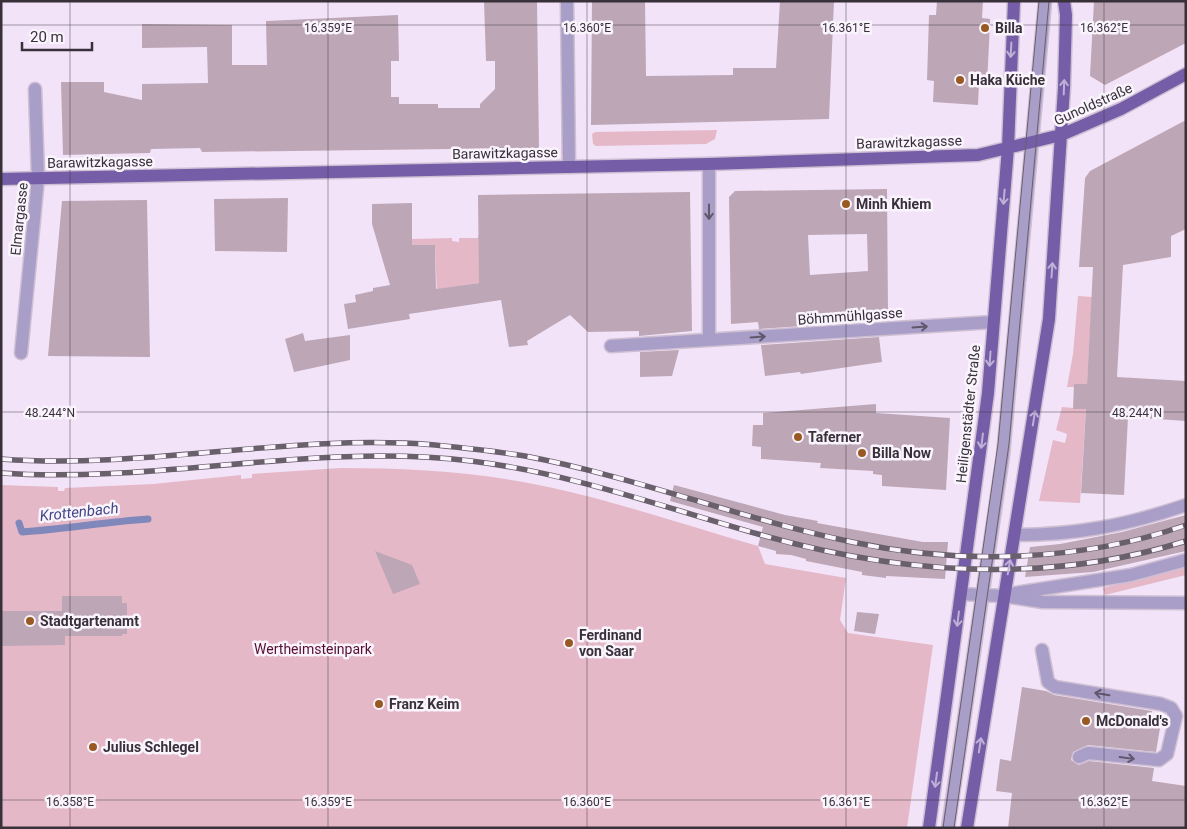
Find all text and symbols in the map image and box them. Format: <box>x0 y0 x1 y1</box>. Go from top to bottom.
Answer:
scale bar <box>22 20 92 52</box>
place label: Billa <box>995 20 1023 36</box>
text: 16.359°E <box>304 21 352 35</box>
text: 16.360°E <box>563 21 611 35</box>
text: 16.361°E <box>822 21 870 35</box>
text: 16.362°E <box>1080 21 1128 35</box>
marker: Billa <box>979 22 991 34</box>
text: 20 m <box>30 28 64 46</box>
one-way arrow <box>1007 42 1016 58</box>
place label: Haka Küche <box>970 72 1046 88</box>
marker: Haka Küche <box>954 74 966 86</box>
one-way arrow <box>1059 79 1068 95</box>
street label: Gunoldstraße <box>1051 80 1135 128</box>
street label: Barawitzkagasse <box>856 132 962 152</box>
street label: Barawitzkagasse <box>452 144 558 162</box>
street label: Barawitzkagasse <box>47 153 153 171</box>
street label: Elmargasse <box>7 182 31 256</box>
one-way arrow <box>999 189 1009 205</box>
place label: Minh Khiem <box>856 196 931 212</box>
marker: Minh Khiem <box>840 198 852 210</box>
one-way arrow <box>704 204 714 220</box>
one-way arrow <box>1048 263 1057 279</box>
street label: Böhmmühlgasse <box>797 304 903 328</box>
one-way arrow <box>912 322 928 332</box>
one-way arrow <box>750 333 766 342</box>
street label: Heiligenstädter Straße <box>953 344 983 484</box>
one-way arrow <box>986 350 995 366</box>
text: 48.244°N <box>25 406 75 420</box>
text: 48.244°N <box>1112 406 1162 420</box>
one-way arrow <box>1029 411 1039 427</box>
place label: Taferner <box>808 429 861 445</box>
marker: Taferner <box>792 431 804 443</box>
one-way arrow <box>977 433 987 449</box>
place label: Billa Now <box>872 445 932 461</box>
marker: Billa Now <box>856 447 868 459</box>
water label: Krottenbach <box>39 499 119 525</box>
one-way arrow <box>1005 560 1015 576</box>
one-way arrow <box>953 611 963 627</box>
place label: Stadtgartenamt <box>40 613 139 629</box>
marker: Stadtgartenamt <box>24 615 36 627</box>
place label: Ferdinand von Saar <box>579 627 642 659</box>
marker: Ferdinand von Saar <box>563 637 575 649</box>
park label: Wertheimsteinpark <box>254 641 373 657</box>
one-way arrow <box>1094 689 1110 699</box>
place label: Franz Keim <box>389 696 459 712</box>
marker: Franz Keim <box>373 698 385 710</box>
place label: McDonald's <box>1096 713 1168 729</box>
marker: McDonald's <box>1080 715 1092 727</box>
one-way arrow <box>976 737 986 753</box>
place label: Julius Schlegel <box>103 739 199 755</box>
marker: Julius Schlegel <box>87 741 99 753</box>
one-way arrow <box>1118 753 1134 763</box>
one-way arrow <box>930 772 940 788</box>
text: 16.358°E <box>46 795 94 809</box>
text: 16.359°E <box>304 795 352 809</box>
text: 16.360°E <box>563 795 611 809</box>
text: 16.361°E <box>822 795 870 809</box>
text: 16.362°E <box>1080 795 1128 809</box>

